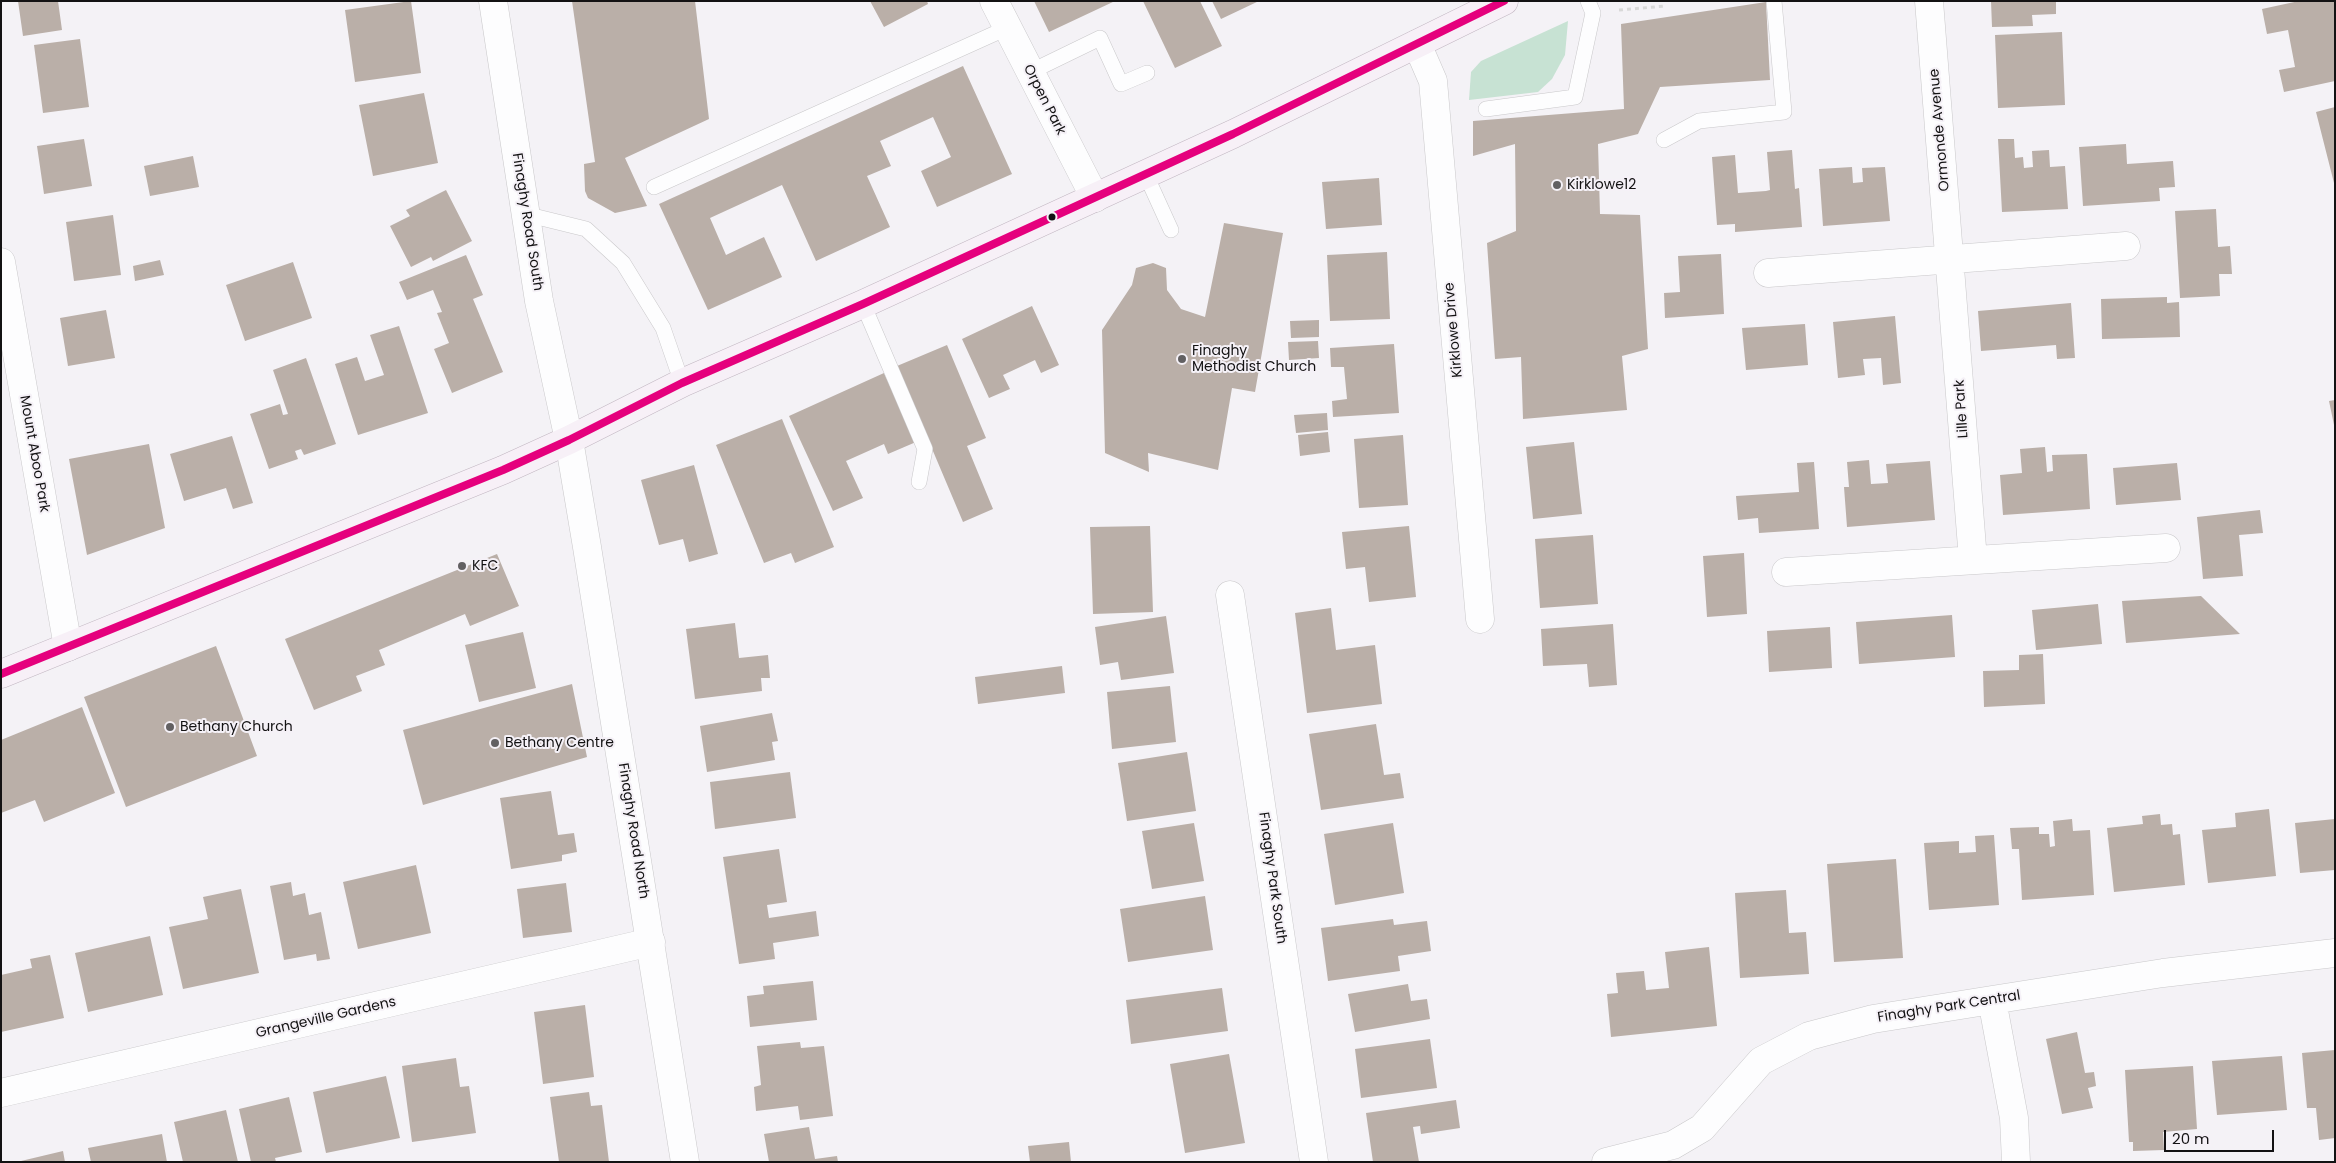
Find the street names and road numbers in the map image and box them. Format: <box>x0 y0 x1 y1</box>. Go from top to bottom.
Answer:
street label: Orpen Park <box>1019 62 1069 138</box>
street label: Ormonde Avenue <box>1926 68 1954 192</box>
street label: Finaghy Road South <box>508 152 546 292</box>
street label: Kirklowe Drive <box>1441 282 1467 378</box>
street label: Lille Park <box>1952 379 1972 439</box>
street label: Mount Aboo Park <box>15 394 53 514</box>
street label: Finaghy Road North <box>614 762 652 900</box>
street label: Finaghy Park South <box>1254 811 1290 945</box>
street label: Finaghy Park Central <box>1876 987 2022 1027</box>
street label: Grangeville Gardens <box>254 994 398 1042</box>

